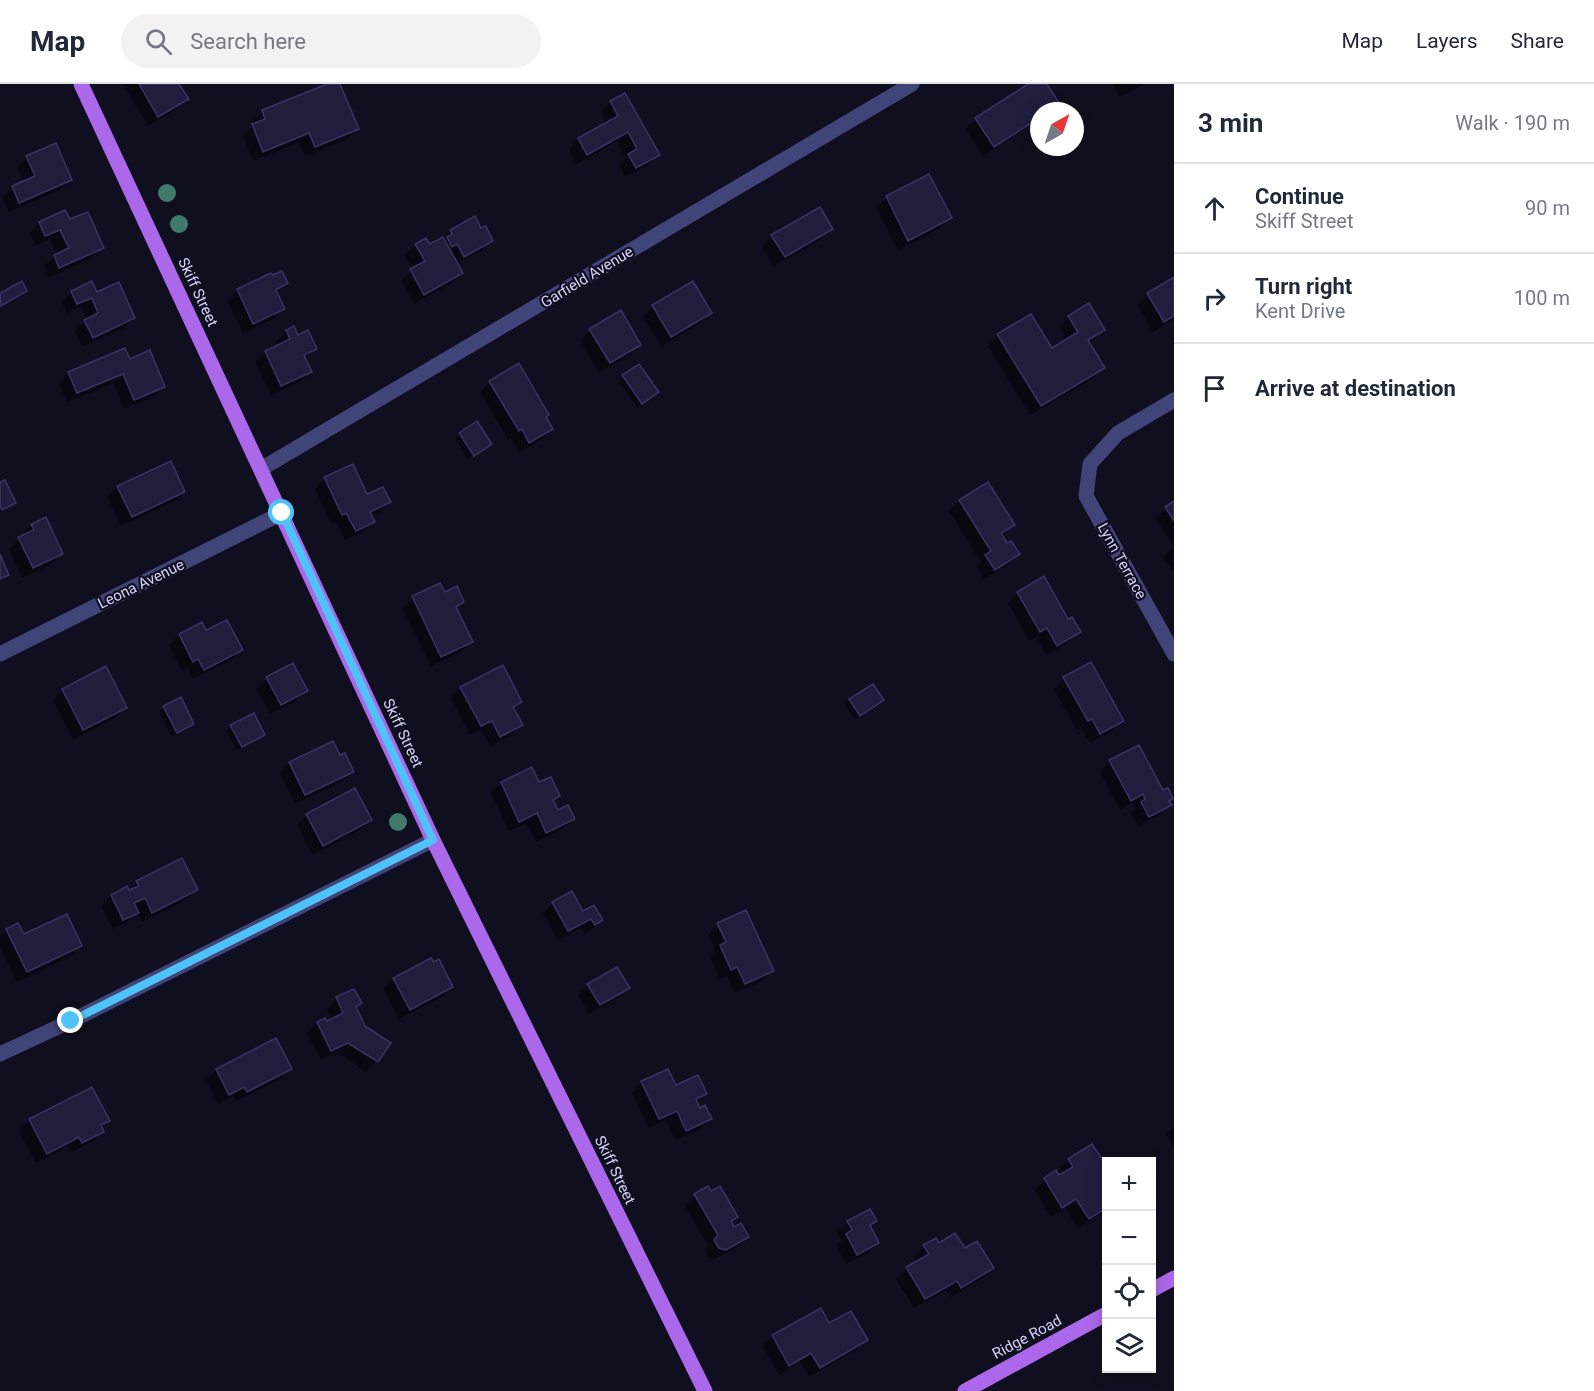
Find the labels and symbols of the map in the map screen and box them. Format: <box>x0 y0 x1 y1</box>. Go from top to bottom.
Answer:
north arrow <box>1030 102 1084 156</box>
street label: Garfield Avenue <box>538 242 637 312</box>
street label: Skiff Street <box>174 255 222 329</box>
route start <box>268 499 294 525</box>
street label: Lynn Terrace <box>1094 520 1150 602</box>
street label: Leona Avenue <box>95 555 187 613</box>
street label: Skiff Street <box>379 696 427 770</box>
route end <box>57 1007 83 1033</box>
street label: Skiff Street <box>591 1133 639 1207</box>
street label: Ridge Road <box>989 1311 1065 1363</box>

